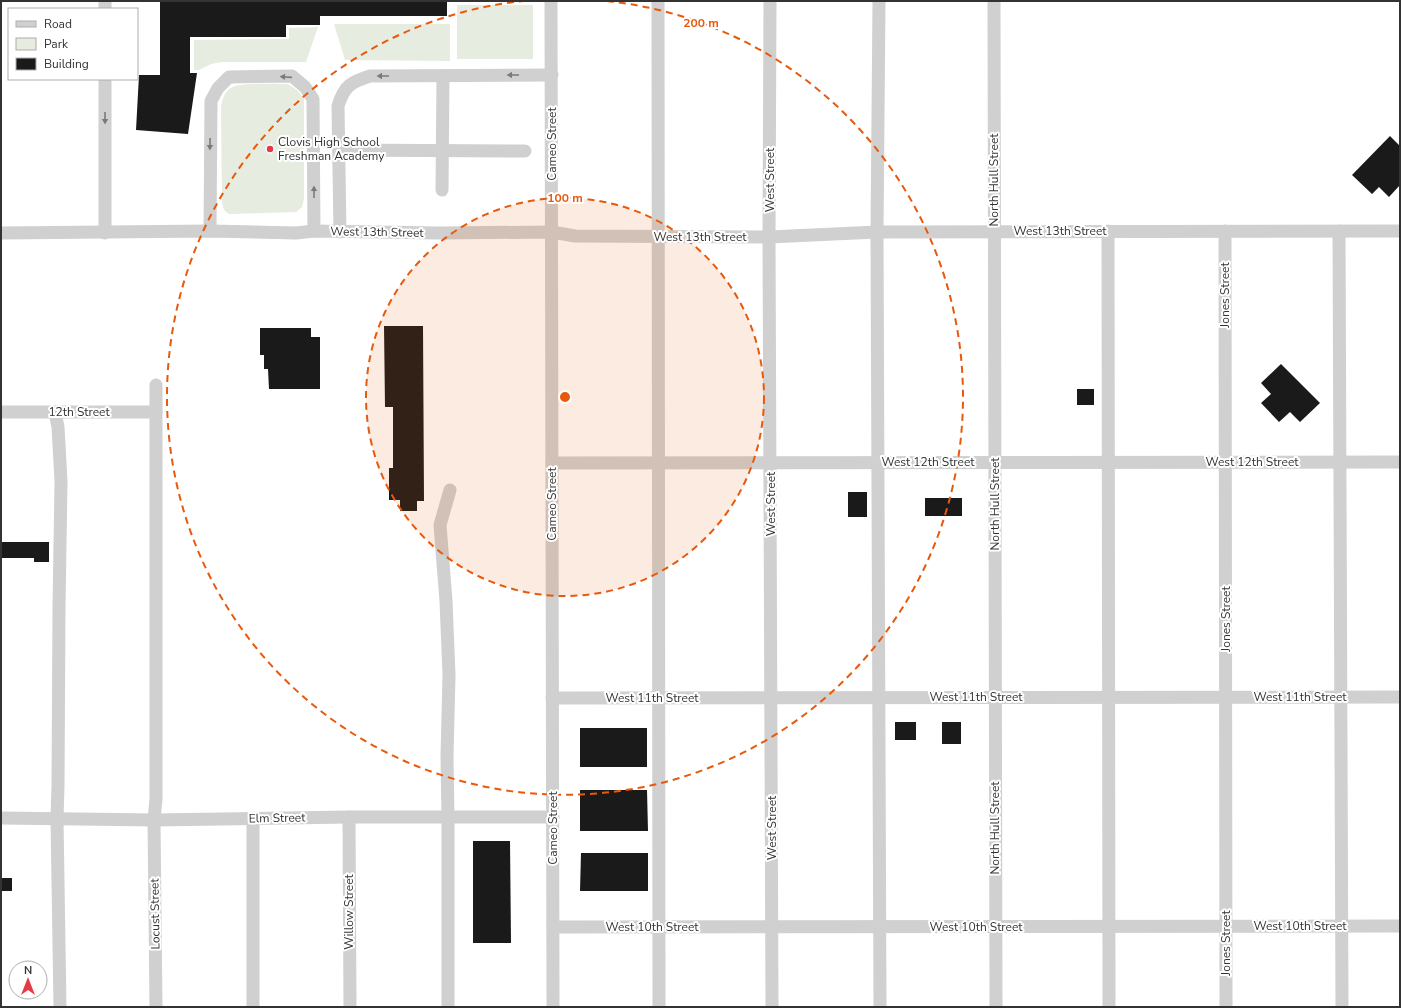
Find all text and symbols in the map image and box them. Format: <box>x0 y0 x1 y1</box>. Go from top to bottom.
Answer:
legend <box>8 8 138 80</box>
text: 200 m <box>683 15 719 31</box>
text: Road <box>44 16 72 32</box>
text: Park <box>44 36 69 52</box>
text: Building <box>44 56 89 72</box>
one-way arrow <box>506 72 519 78</box>
one-way arrow <box>376 73 389 79</box>
one-way arrow <box>280 74 292 81</box>
street label: Cameo Street <box>544 107 560 181</box>
one-way arrow <box>102 112 108 125</box>
street label: North Hull Street <box>986 133 1002 227</box>
place label: Clovis High School Freshman Academy <box>278 134 385 164</box>
one-way arrow <box>207 138 213 151</box>
marker: Clovis High School Freshman Academy <box>265 144 275 154</box>
street label: West Street <box>762 147 778 212</box>
one-way arrow <box>311 185 317 198</box>
text: 100 m <box>547 190 583 206</box>
street label: West 13th Street <box>330 223 424 241</box>
street label: West 13th Street <box>1013 223 1107 239</box>
street label: West 13th Street <box>653 229 747 245</box>
street label: Jones Street <box>1217 262 1233 329</box>
centre of rings <box>558 390 572 404</box>
street label: 12th Street <box>48 404 110 420</box>
street label: West 12th Street <box>881 454 975 470</box>
street label: West 12th Street <box>1205 454 1299 470</box>
street label: North Hull Street <box>987 457 1003 551</box>
street label: Cameo Street <box>544 467 560 541</box>
street label: West Street <box>763 471 779 536</box>
street label: Jones Street <box>1218 586 1234 653</box>
street label: West 11th Street <box>929 689 1023 705</box>
street label: West 11th Street <box>1253 689 1347 705</box>
street label: West 11th Street <box>605 690 699 706</box>
street label: North Hull Street <box>987 781 1003 875</box>
street label: Cameo Street <box>545 791 561 865</box>
street label: West Street <box>764 795 780 860</box>
street label: Elm Street <box>249 809 306 826</box>
street label: Willow Street <box>341 873 357 950</box>
street label: Locust Street <box>146 877 164 950</box>
street label: Jones Street <box>1218 910 1234 977</box>
street label: West 10th Street <box>1253 918 1347 934</box>
street label: West 10th Street <box>605 919 699 935</box>
street label: West 10th Street <box>929 919 1023 935</box>
north arrow <box>8 960 48 1000</box>
text: N <box>24 963 32 978</box>

